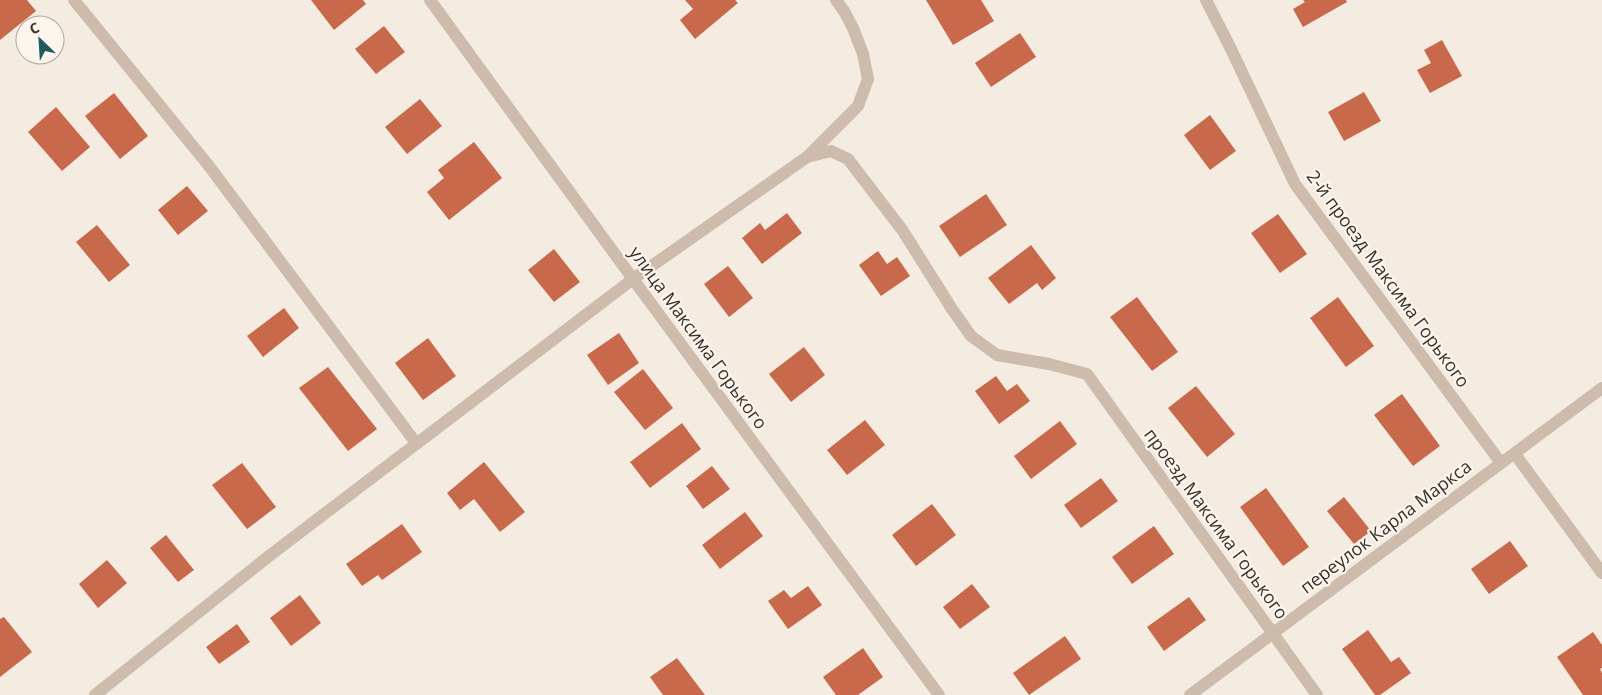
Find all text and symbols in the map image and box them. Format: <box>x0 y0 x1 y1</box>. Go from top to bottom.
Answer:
north arrow <box>15 15 65 65</box>
text: С <box>26 17 42 38</box>
street label: 2-й проезд Максима Горького <box>1302 165 1476 392</box>
street label: улица Максима Горького <box>624 241 773 434</box>
street label: проезд Максима Горького <box>1139 423 1294 624</box>
street label: переулок Карла Маркса <box>1295 454 1476 599</box>

